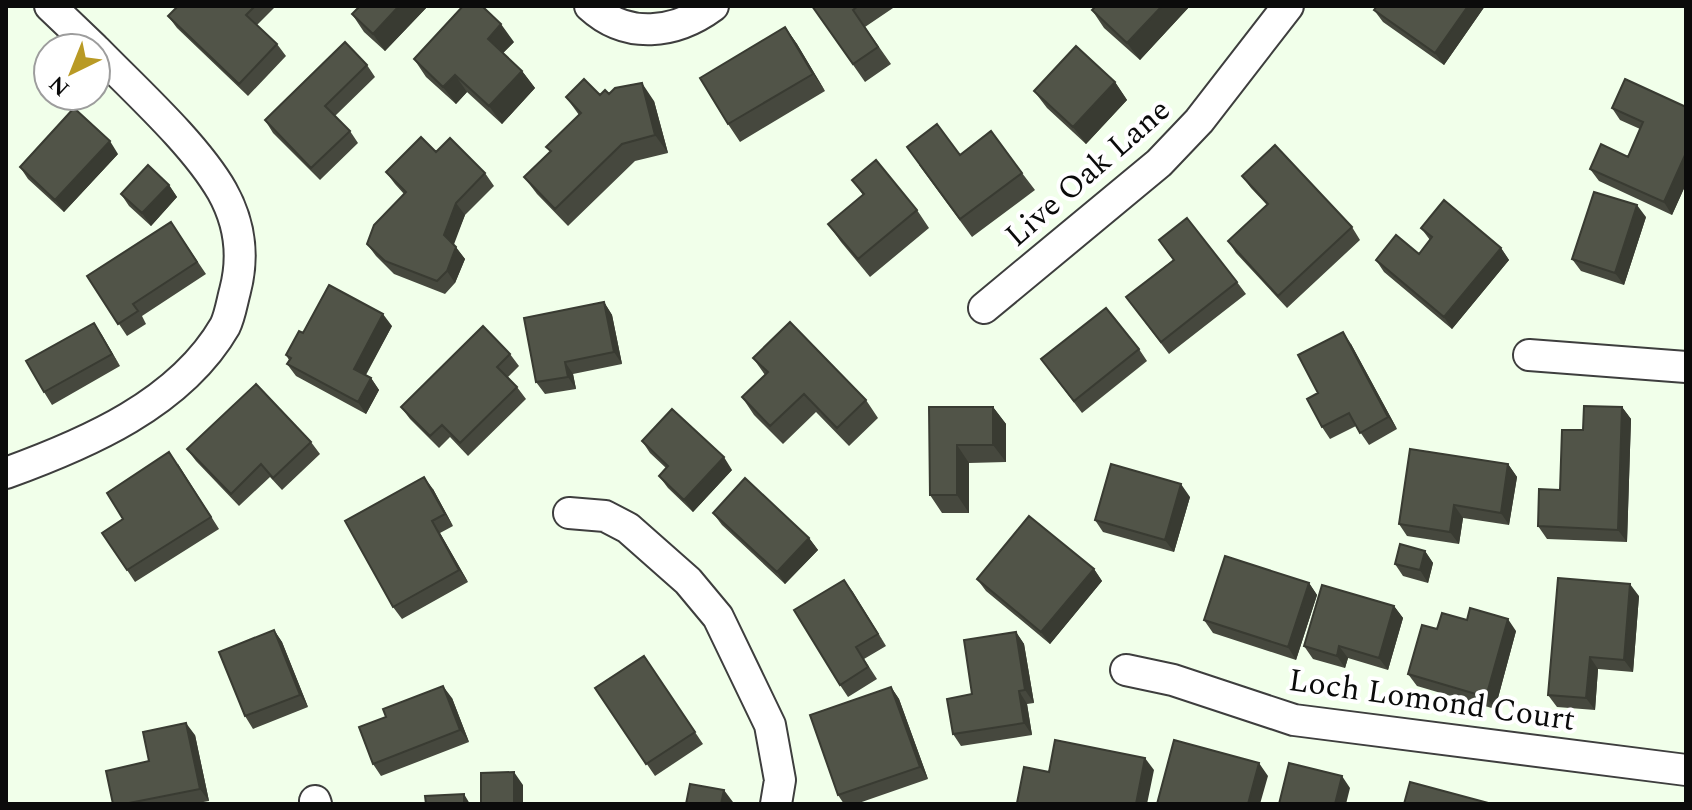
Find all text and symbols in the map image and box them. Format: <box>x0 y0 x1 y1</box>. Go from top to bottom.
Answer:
north arrow <box>32 32 112 112</box>
text: N <box>42 67 77 104</box>
street label: Live Oak Lane <box>994 87 1182 259</box>
street label: Loch Lomond Court <box>1285 656 1578 745</box>

